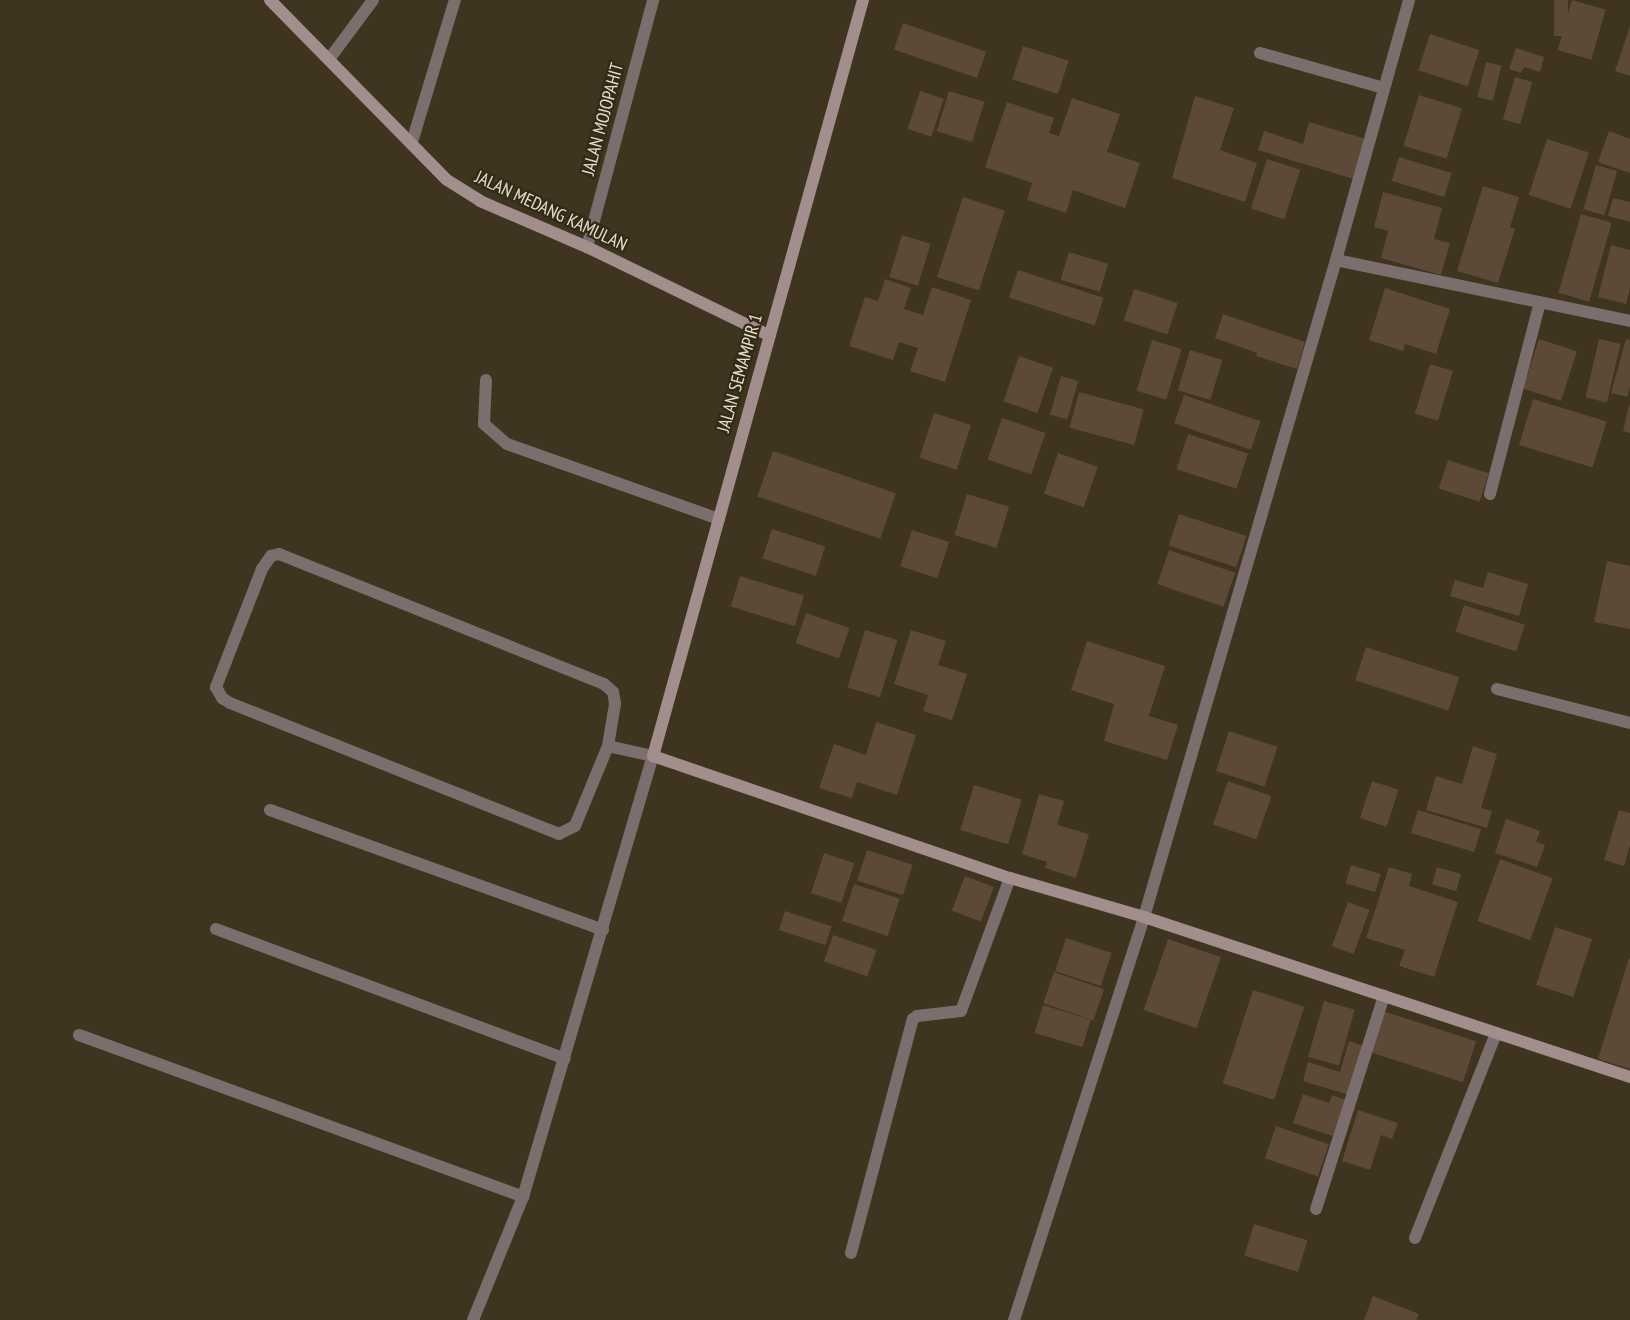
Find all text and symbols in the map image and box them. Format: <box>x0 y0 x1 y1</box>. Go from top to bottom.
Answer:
street label: JALAN MOJOPAHIT <box>578 60 628 178</box>
street label: JALAN MEDANG KAMULAN <box>472 166 630 256</box>
street label: JALAN SEMAMPIR 1 <box>713 311 767 435</box>

